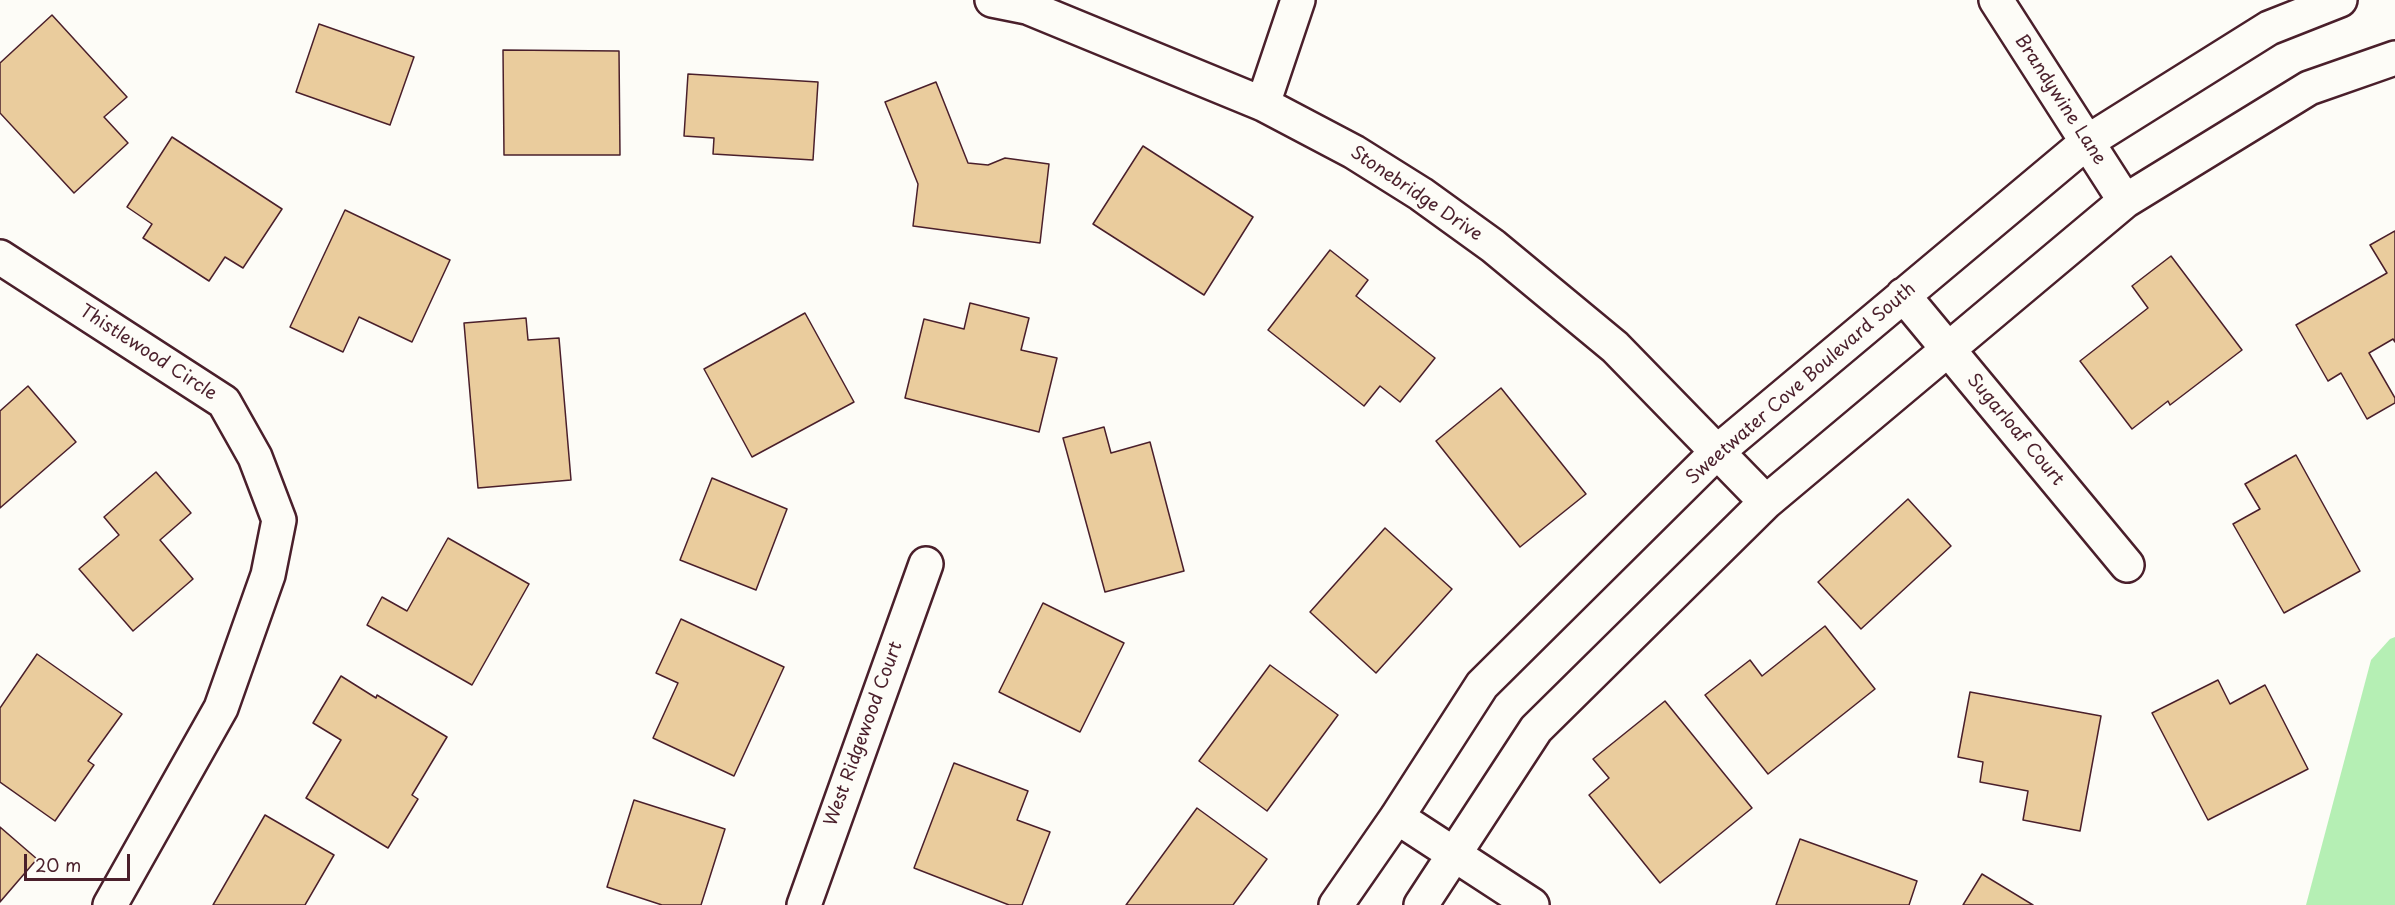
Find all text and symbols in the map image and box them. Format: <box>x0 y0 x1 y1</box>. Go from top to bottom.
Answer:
street label: Brandywine Lane <box>2010 31 2110 169</box>
street label: Stonebridge Drive <box>1346 142 1486 246</box>
street label: Sweetwater Cove Boulevard South <box>1682 278 1920 490</box>
street label: Thistlewood Circle <box>75 300 221 406</box>
street label: Sugarloaf Court <box>1962 370 2068 490</box>
street label: West Ridgewood Court <box>821 639 907 829</box>
scale bar <box>27 842 134 880</box>
text: 20 m <box>35 851 81 878</box>

